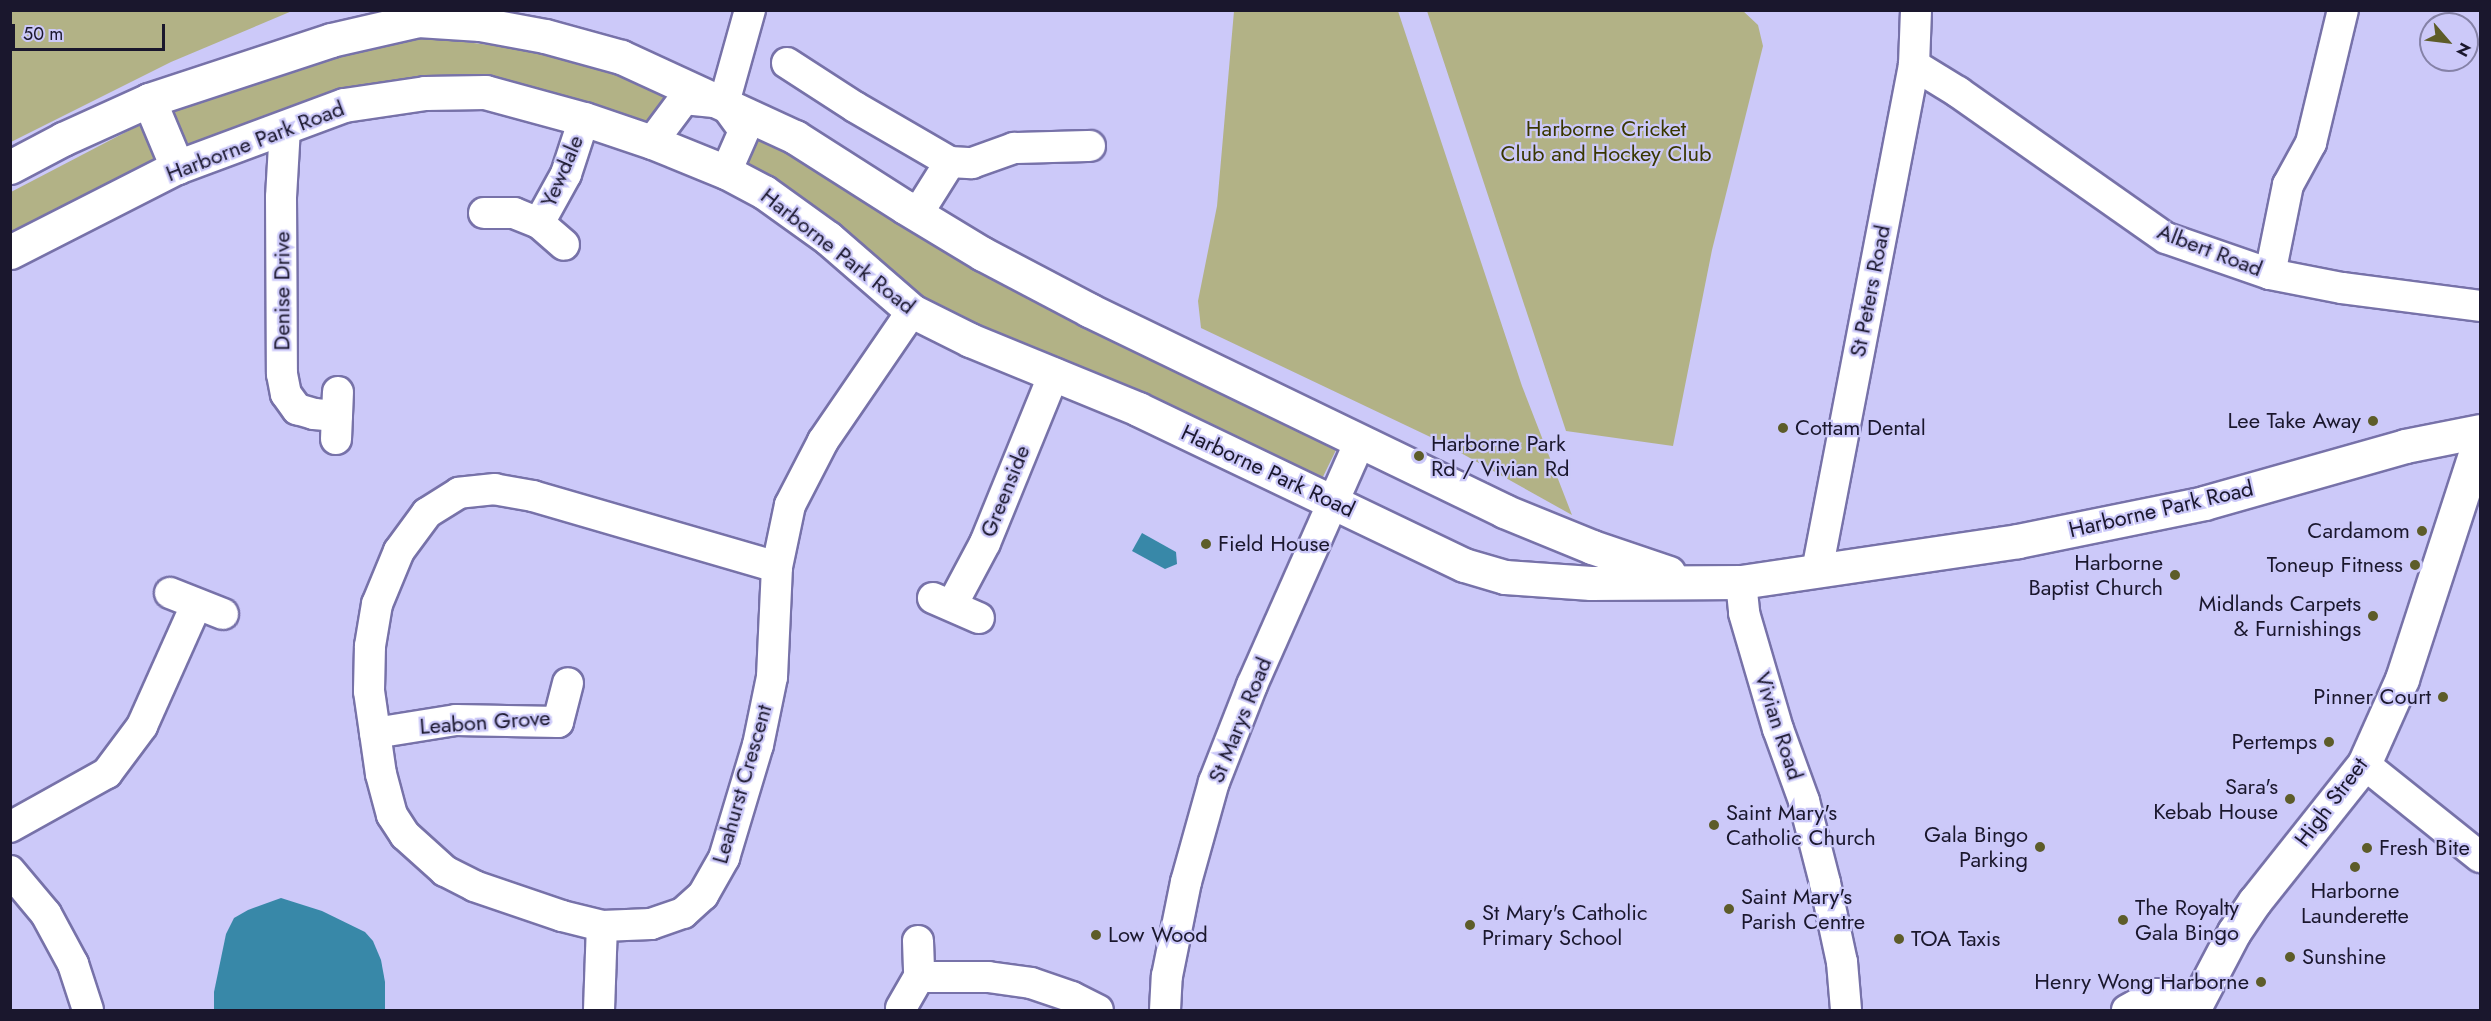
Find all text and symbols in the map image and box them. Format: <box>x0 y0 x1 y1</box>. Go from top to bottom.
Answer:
scale bar <box>15 12 168 50</box>
north arrow <box>2419 12 2479 72</box>
text: 50 m <box>23 21 63 47</box>
text: N <box>2450 39 2477 61</box>
street label: Harborne Park Road <box>162 95 348 187</box>
park label: Harborne Cricket Club and Hockey Club <box>1500 115 1712 166</box>
street label: Yewdale <box>535 131 589 211</box>
street label: Harborne Park Road <box>756 183 920 319</box>
street label: Albert Road <box>2154 218 2266 282</box>
street label: St Peters Road <box>1844 223 1896 359</box>
street label: Denise Drive <box>269 231 295 351</box>
place label: Lee Take Away <box>2227 408 2361 434</box>
marker: Lee Take Away <box>2366 414 2380 428</box>
place label: Cottam Dental <box>1795 415 1926 441</box>
street label: Harborne Park Road <box>1177 419 1359 523</box>
marker: Cottam Dental <box>1776 421 1790 435</box>
place label: Harborne Park Rd / Vivian Rd <box>1431 430 1570 482</box>
street label: Greenside <box>975 441 1035 541</box>
marker: Harborne Park Rd / Vivian Rd <box>1412 449 1426 463</box>
street label: Harborne Park Road <box>2066 475 2256 543</box>
place label: Cardamom <box>2307 518 2410 544</box>
marker: Cardamom <box>2415 524 2429 538</box>
place label: Field House <box>1218 531 1330 557</box>
marker: Field House <box>1199 537 1213 551</box>
place label: Harborne Baptist Church <box>2028 549 2163 600</box>
place label: Toneup Fitness <box>2267 552 2403 578</box>
marker: Toneup Fitness <box>2408 558 2422 572</box>
marker: Harborne Baptist Church <box>2168 568 2182 582</box>
place label: Midlands Carpets & Furnishings <box>2199 590 2361 642</box>
marker: Midlands Carpets & Furnishings <box>2366 609 2380 623</box>
street label: St Marys Road <box>1203 653 1277 787</box>
street label: Vivian Road <box>1749 669 1809 783</box>
place label: Pinner Court <box>2313 684 2431 710</box>
marker: Pinner Court <box>2436 690 2450 704</box>
street label: Leahurst Crescent <box>707 701 777 867</box>
street label: Leabon Grove <box>419 704 551 740</box>
place label: Pertemps <box>2232 729 2317 755</box>
marker: Pertemps <box>2322 735 2336 749</box>
street label: High Street <box>2289 752 2373 852</box>
place label: Sara's Kebab House <box>2153 773 2278 824</box>
marker: Sara's Kebab House <box>2283 792 2297 806</box>
place label: Saint Mary's Catholic Church <box>1726 799 1876 850</box>
marker: Saint Mary's Catholic Church <box>1707 818 1721 832</box>
place label: Gala Bingo Parking <box>1924 821 2028 872</box>
place label: Fresh Bite <box>2379 835 2470 861</box>
marker: Gala Bingo Parking <box>2033 840 2047 854</box>
marker: Fresh Bite <box>2360 841 2374 855</box>
marker: Harborne Launderette <box>2348 860 2362 874</box>
place label: Harborne Launderette <box>2301 877 2409 928</box>
place label: Saint Mary's Parish Centre <box>1741 883 1865 934</box>
place label: The Royalty Gala Bingo <box>2135 894 2239 945</box>
place label: St Mary's Catholic Primary School <box>1482 899 1648 950</box>
marker: Saint Mary's Parish Centre <box>1722 902 1736 916</box>
marker: The Royalty Gala Bingo <box>2116 913 2130 927</box>
marker: St Mary's Catholic Primary School <box>1463 918 1477 932</box>
place label: Low Wood <box>1108 922 1208 948</box>
place label: TOA Taxis <box>1911 926 2000 952</box>
marker: Low Wood <box>1089 928 1103 942</box>
marker: TOA Taxis <box>1892 932 1906 946</box>
place label: Sunshine <box>2302 944 2386 970</box>
marker: Sunshine <box>2283 950 2297 964</box>
place label: Henry Wong Harborne <box>2034 969 2249 995</box>
marker: Henry Wong Harborne <box>2254 975 2268 989</box>

